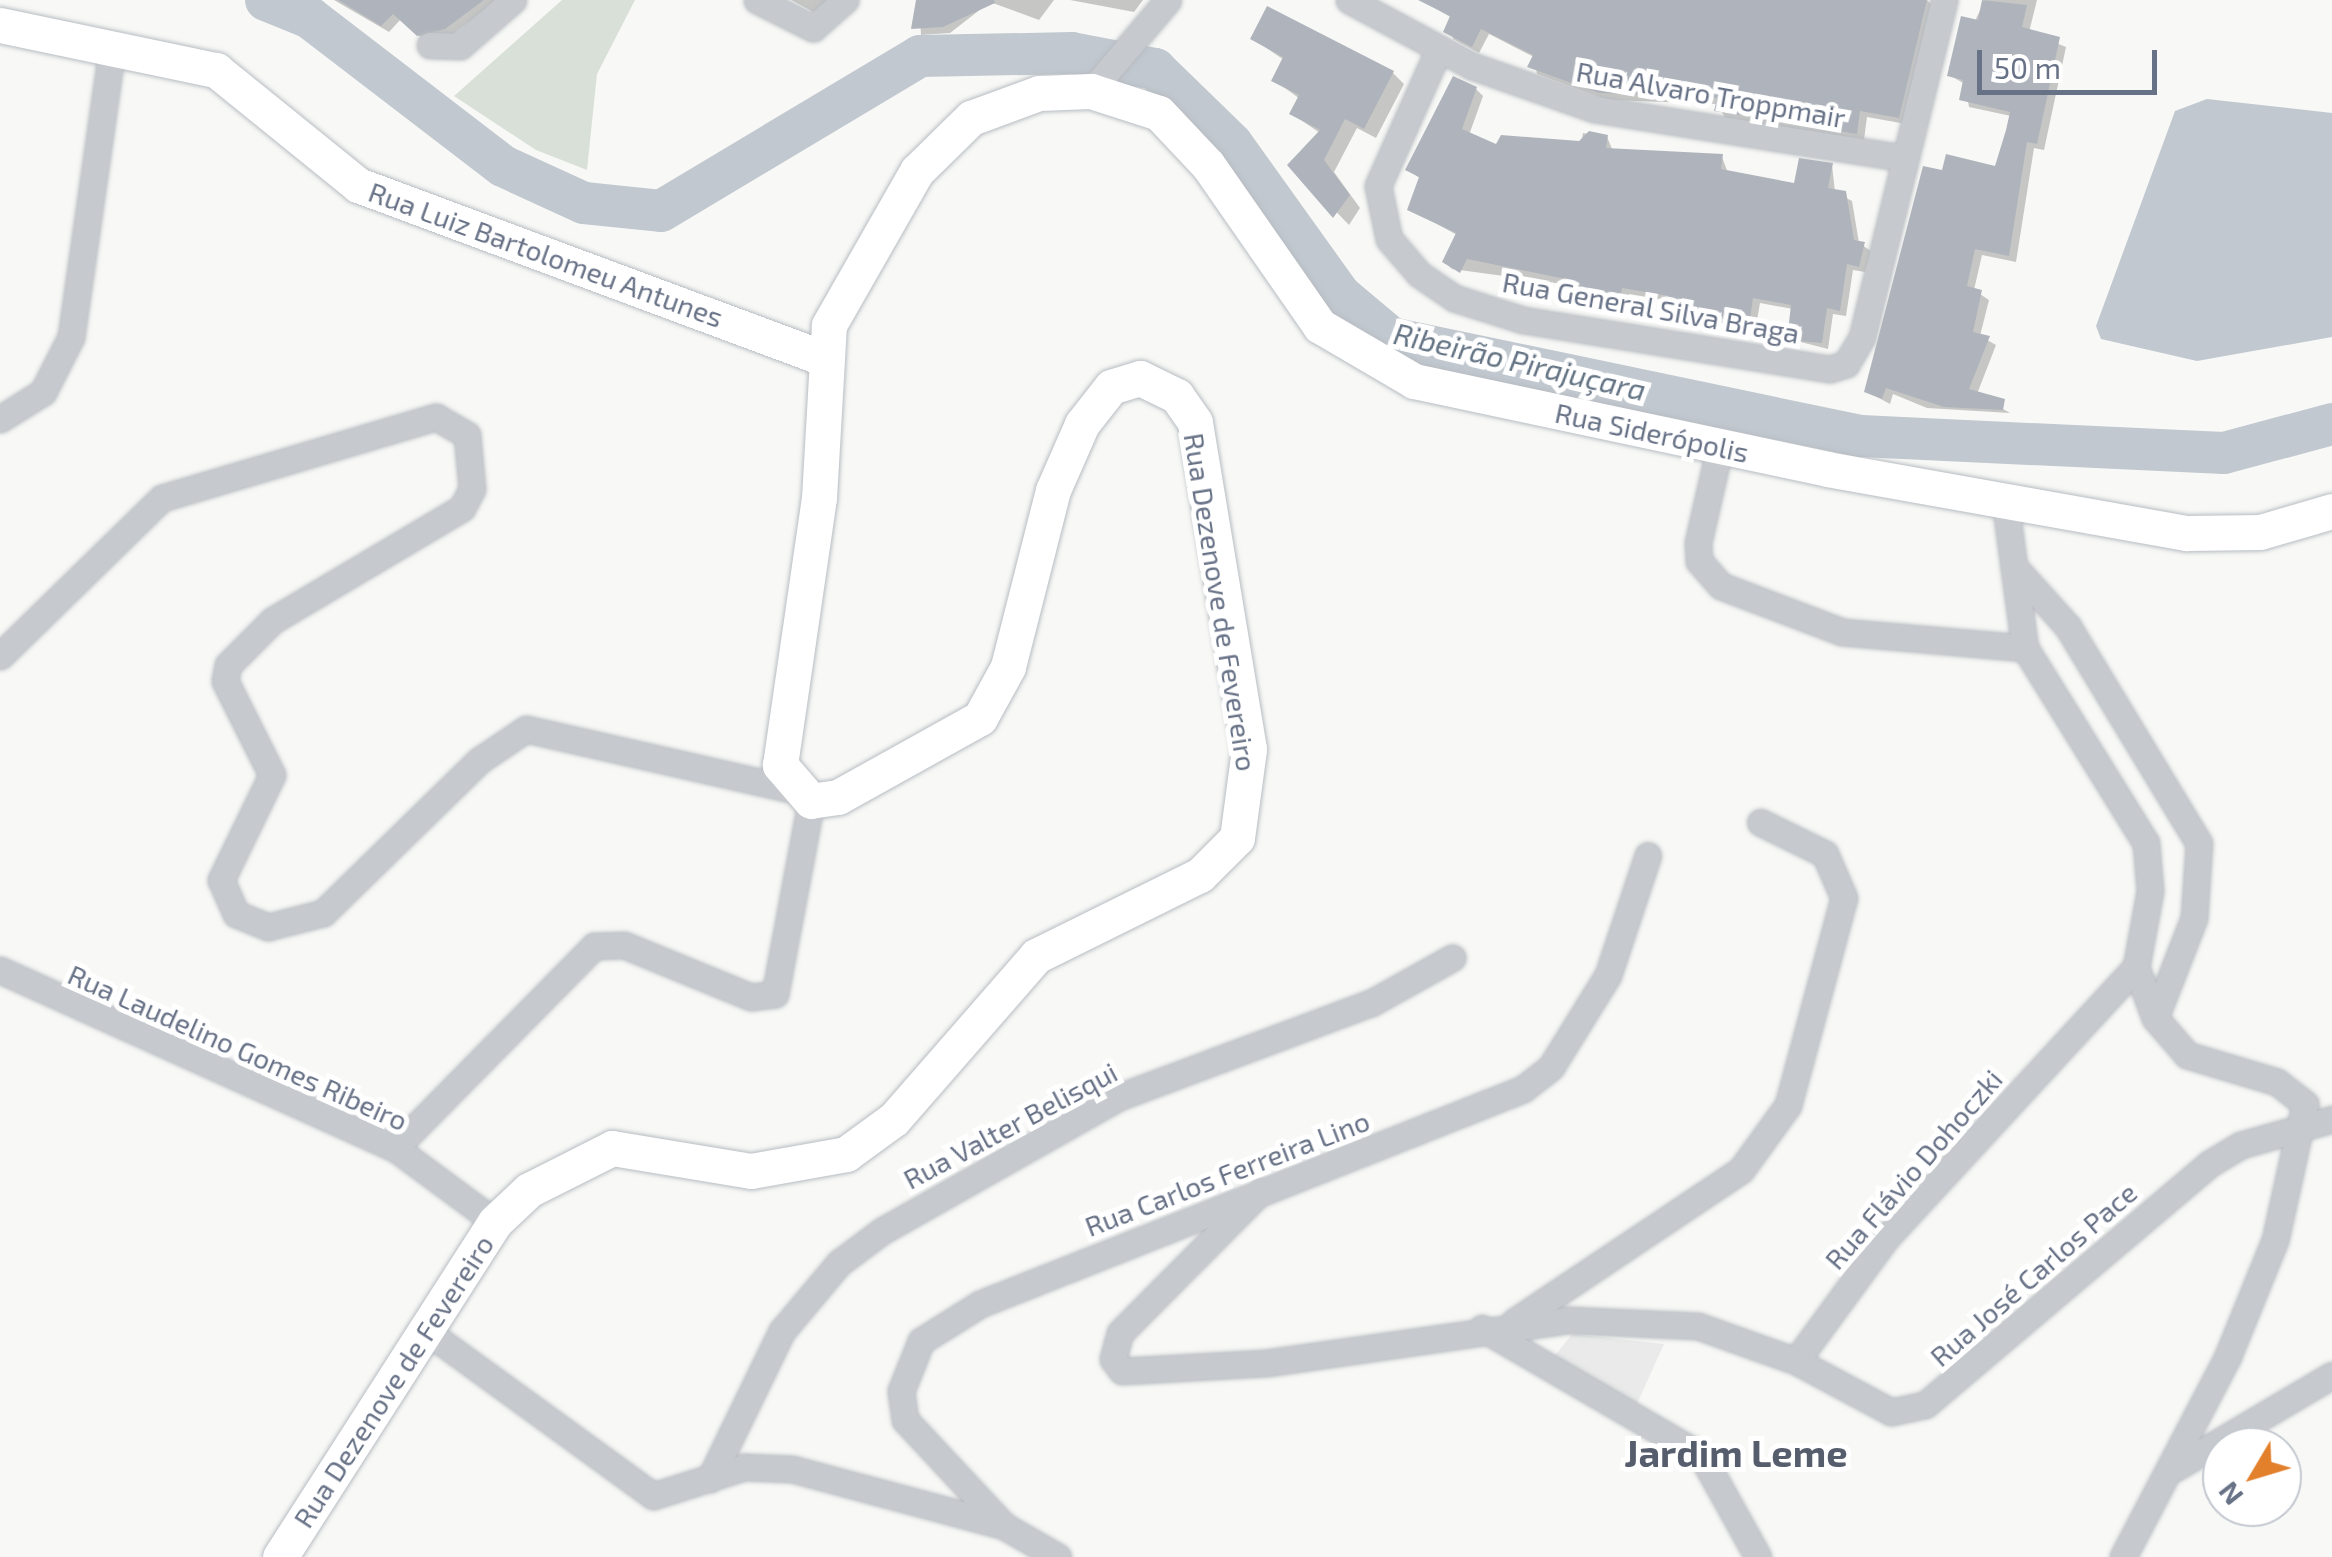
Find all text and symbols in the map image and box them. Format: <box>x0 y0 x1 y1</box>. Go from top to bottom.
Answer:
scale bar <box>1982 30 2162 92</box>
text: 50 m <box>1994 49 2061 85</box>
street label: Rua Alvaro Troppmair <box>1573 54 1849 134</box>
street label: Rua Luiz Bartolomeu Antunes <box>364 174 728 334</box>
street label: Rua General Silva Braga <box>1500 264 1802 350</box>
water label: Ribeirão Pirajuçara <box>1390 314 1650 408</box>
street label: Rua Siderópolis <box>1552 395 1752 469</box>
street label: Rua Dezenove de Fevereiro <box>1178 430 1264 774</box>
street label: Rua Laudelino Gomes Ribeiro <box>63 957 413 1137</box>
street label: Rua Valter Belisqui <box>897 1054 1123 1196</box>
street label: Rua Flávio Dohoczki <box>1817 1062 2009 1276</box>
street label: Rua Carlos Ferreira Lino <box>1080 1103 1374 1243</box>
street label: Rua José Carlos Pace <box>1923 1175 2143 1373</box>
street label: Rua Dezenove de Fevereiro <box>286 1228 500 1534</box>
north arrow <box>2202 1427 2302 1527</box>
district label: Jardim Leme <box>1624 1430 1848 1476</box>
text: N <box>2210 1476 2250 1513</box>

